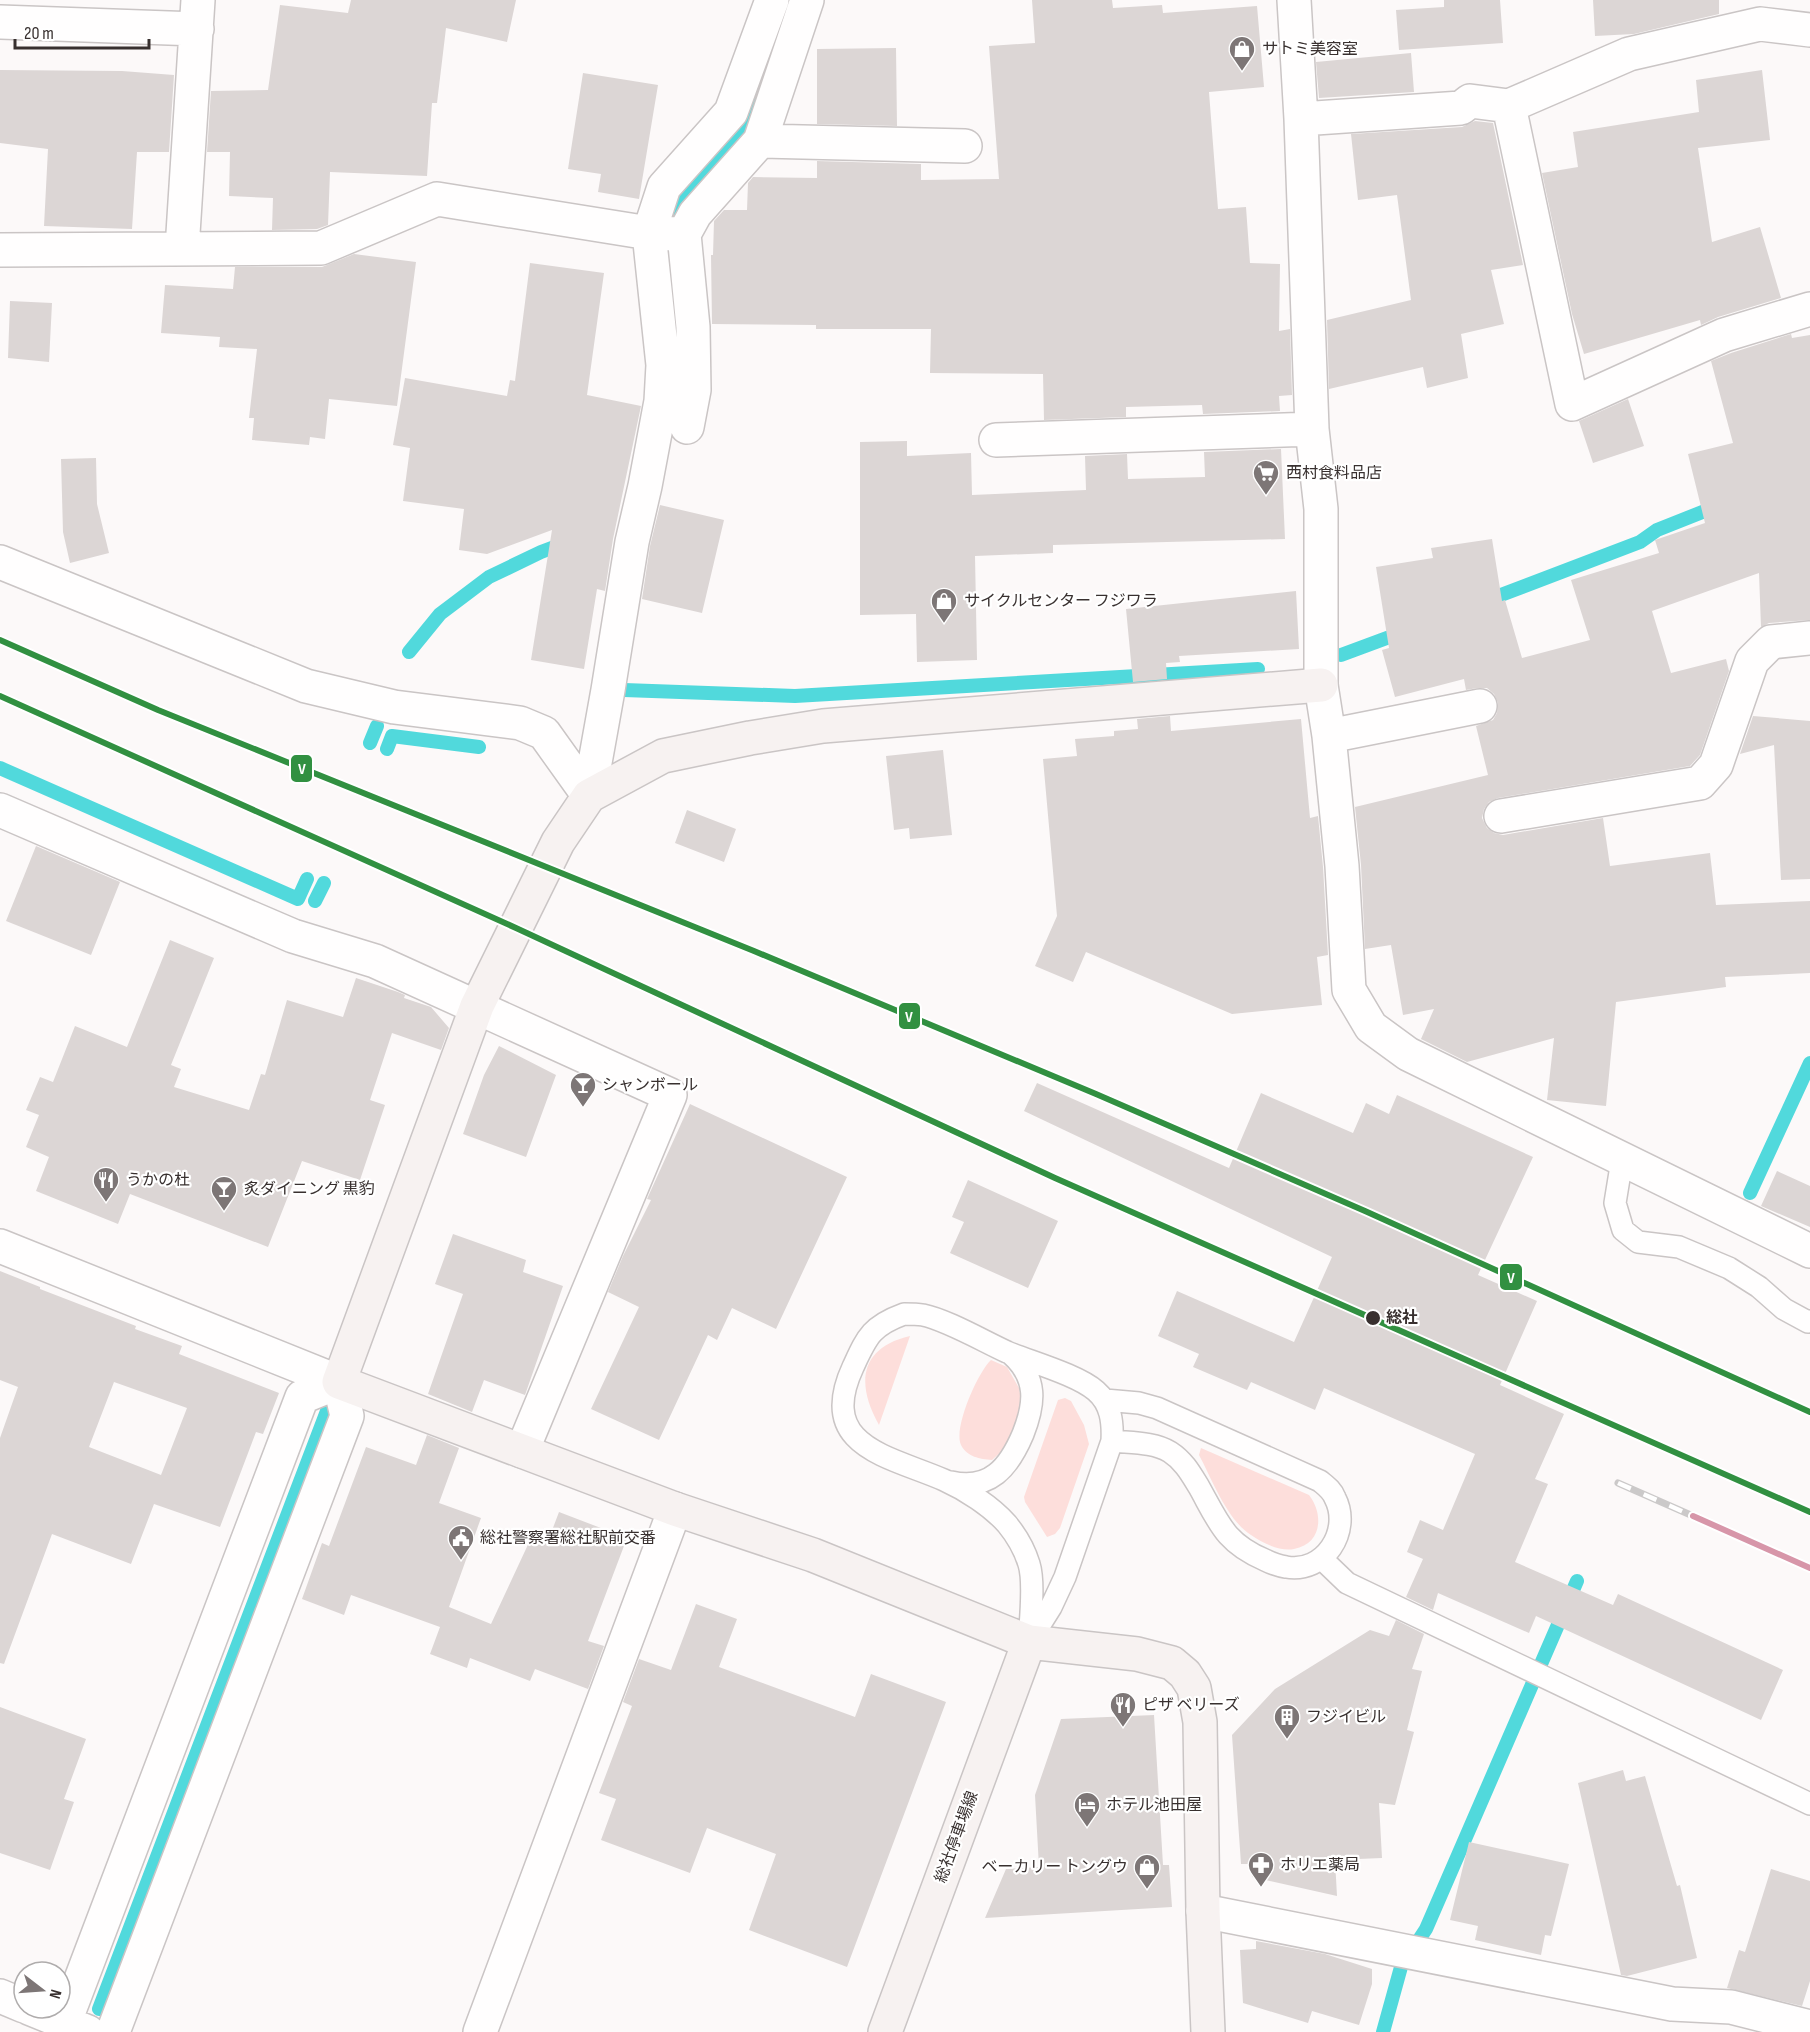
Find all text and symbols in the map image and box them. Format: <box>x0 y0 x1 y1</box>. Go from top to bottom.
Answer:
scale bar <box>15 12 148 50</box>
text: 20 m <box>24 23 54 44</box>
shop icon: サトミ美容室 <box>1227 34 1257 72</box>
place label: サトミ美容室 <box>1262 40 1358 59</box>
supermarket icon: 西村食料品店 <box>1251 458 1281 496</box>
place label: 西村食料品店 <box>1286 464 1382 483</box>
shop icon: サイクルセンター フジワラ <box>929 586 959 624</box>
place label: サイクルセンター フジワラ <box>964 592 1158 611</box>
line badge: V <box>290 754 313 783</box>
text: V <box>298 760 306 779</box>
line badge: V <box>898 1002 921 1030</box>
text: V <box>905 1008 913 1027</box>
bar icon: シャンボール <box>568 1070 598 1108</box>
place label: シャンボール <box>602 1076 698 1095</box>
restaurant icon: うかの杜 <box>91 1165 121 1203</box>
place label: うかの杜 <box>126 1171 190 1190</box>
bar icon: 炙ダイニング 黒豹 <box>209 1174 239 1212</box>
place label: 炙ダイニング 黒豹 <box>244 1180 375 1199</box>
line badge: V <box>1499 1263 1523 1291</box>
text: V <box>1507 1269 1515 1288</box>
place label: 総社 <box>1386 1308 1418 1328</box>
marker: 総社 <box>1364 1309 1382 1327</box>
public building icon: 総社警察署総社駅前交番 <box>446 1523 476 1561</box>
place label: 総社警察署総社駅前交番 <box>480 1529 656 1548</box>
restaurant icon: ピザ ベリーズ <box>1108 1690 1138 1728</box>
place label: ピザ ベリーズ <box>1142 1696 1240 1715</box>
building icon: フジイビル <box>1272 1702 1302 1740</box>
place label: フジイビル <box>1306 1708 1386 1727</box>
street label: 総社停車場線 <box>932 1789 982 1885</box>
hotel icon: ホテル池田屋 <box>1072 1790 1102 1828</box>
place label: ホテル池田屋 <box>1106 1796 1202 1815</box>
pharmacy icon: ホリエ薬局 <box>1246 1850 1276 1888</box>
shop icon: ベーカリー トングウ <box>1132 1852 1162 1890</box>
place label: ホリエ薬局 <box>1280 1856 1360 1875</box>
place label: ベーカリー トングウ <box>981 1858 1128 1877</box>
north arrow <box>12 1960 72 2020</box>
text: N <box>45 1987 65 2001</box>

